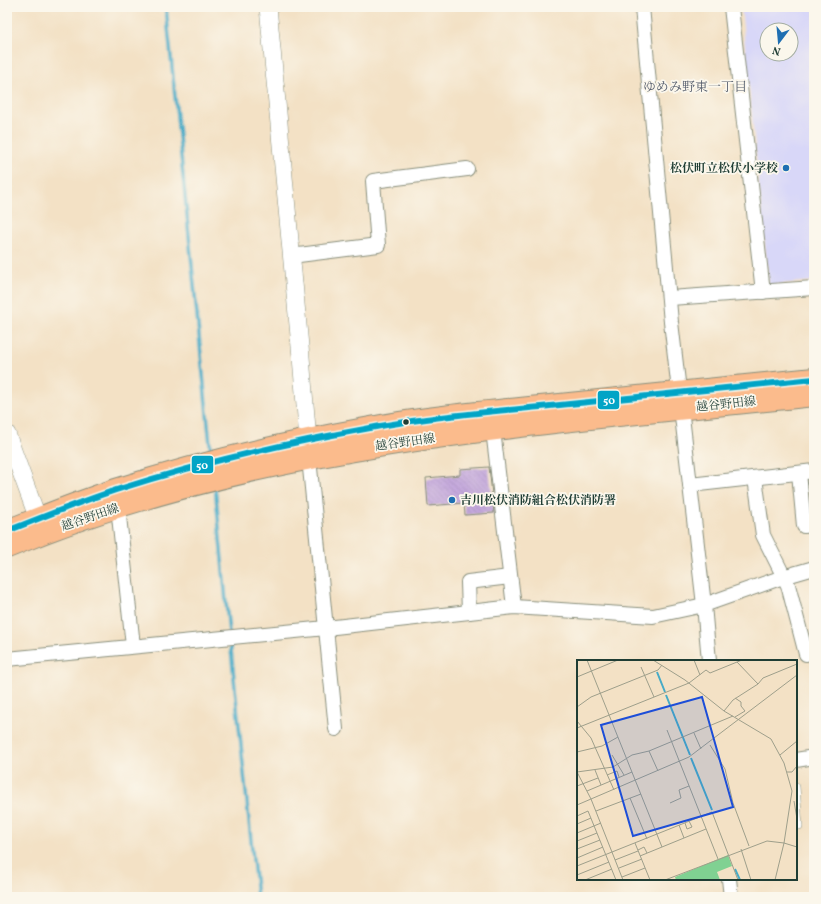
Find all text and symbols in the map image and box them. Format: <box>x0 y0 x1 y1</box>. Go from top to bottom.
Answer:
north arrow <box>759 22 799 62</box>
text: N <box>771 42 783 58</box>
district label: ゆめみ野東一丁目 <box>643 79 747 97</box>
place label: 松伏町立松伏小学校 <box>670 161 778 177</box>
marker: 松伏町立松伏小学校 <box>781 163 791 173</box>
line badge: 50 <box>597 390 620 410</box>
text: 50 <box>603 394 615 409</box>
street label: 越谷野田線 <box>695 394 757 416</box>
unlabelled marker <box>401 417 411 427</box>
street label: 越谷野田線 <box>374 431 436 455</box>
line badge: 50 <box>191 455 214 474</box>
text: 50 <box>196 459 208 474</box>
place label: 吉川松伏消防組合松伏消防署 <box>460 493 616 509</box>
marker: 吉川松伏消防組合松伏消防署 <box>447 495 457 505</box>
street label: 越谷野田線 <box>59 501 121 535</box>
inset map <box>577 660 797 880</box>

